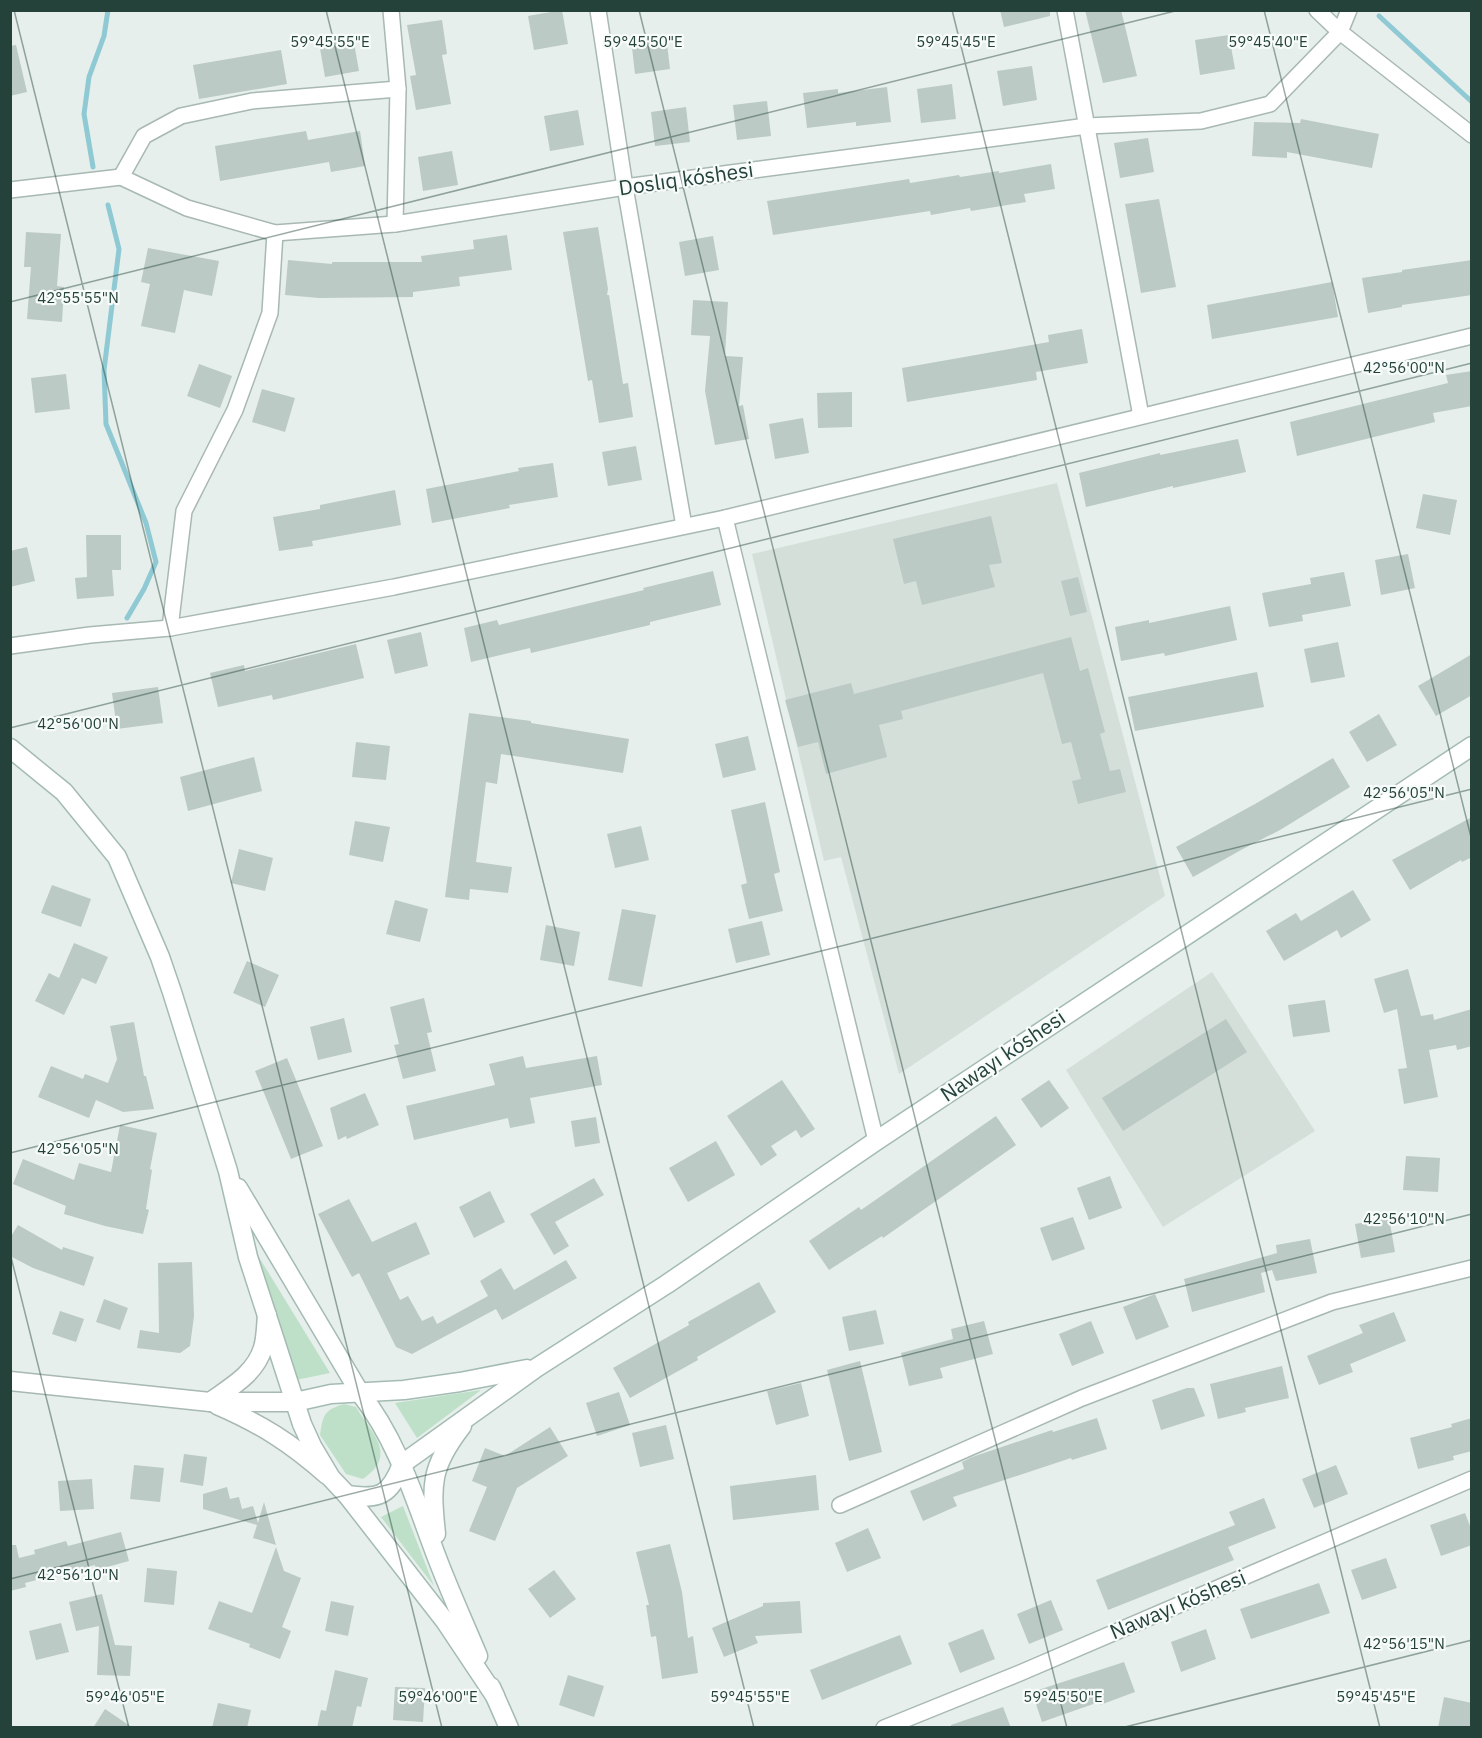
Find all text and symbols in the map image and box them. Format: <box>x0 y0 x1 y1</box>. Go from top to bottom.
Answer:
text: 59°45'55"E <box>290 32 370 51</box>
text: 59°45'50"E <box>603 32 683 51</box>
text: 59°45'45"E <box>916 32 996 51</box>
text: 59°45'40"E <box>1228 32 1308 51</box>
street label: Doslıq kóshesi <box>617 155 755 201</box>
text: 42°55'55"N <box>37 288 119 307</box>
text: 42°56'00"N <box>1363 358 1445 377</box>
text: 42°56'00"N <box>37 714 119 733</box>
text: 42°56'05"N <box>1363 783 1445 802</box>
street label: Nawayı kóshesi <box>934 1003 1071 1107</box>
text: 42°56'05"N <box>37 1139 119 1158</box>
text: 42°56'10"N <box>1363 1209 1445 1228</box>
street label: Nawayı kóshesi <box>1105 1563 1250 1645</box>
text: 42°56'10"N <box>37 1565 119 1584</box>
text: 42°56'15"N <box>1363 1634 1445 1653</box>
text: 59°46'05"E <box>85 1687 165 1706</box>
text: 59°46'00"E <box>398 1687 478 1706</box>
text: 59°45'55"E <box>710 1687 790 1706</box>
text: 59°45'50"E <box>1023 1687 1103 1706</box>
text: 59°45'45"E <box>1336 1687 1416 1706</box>

